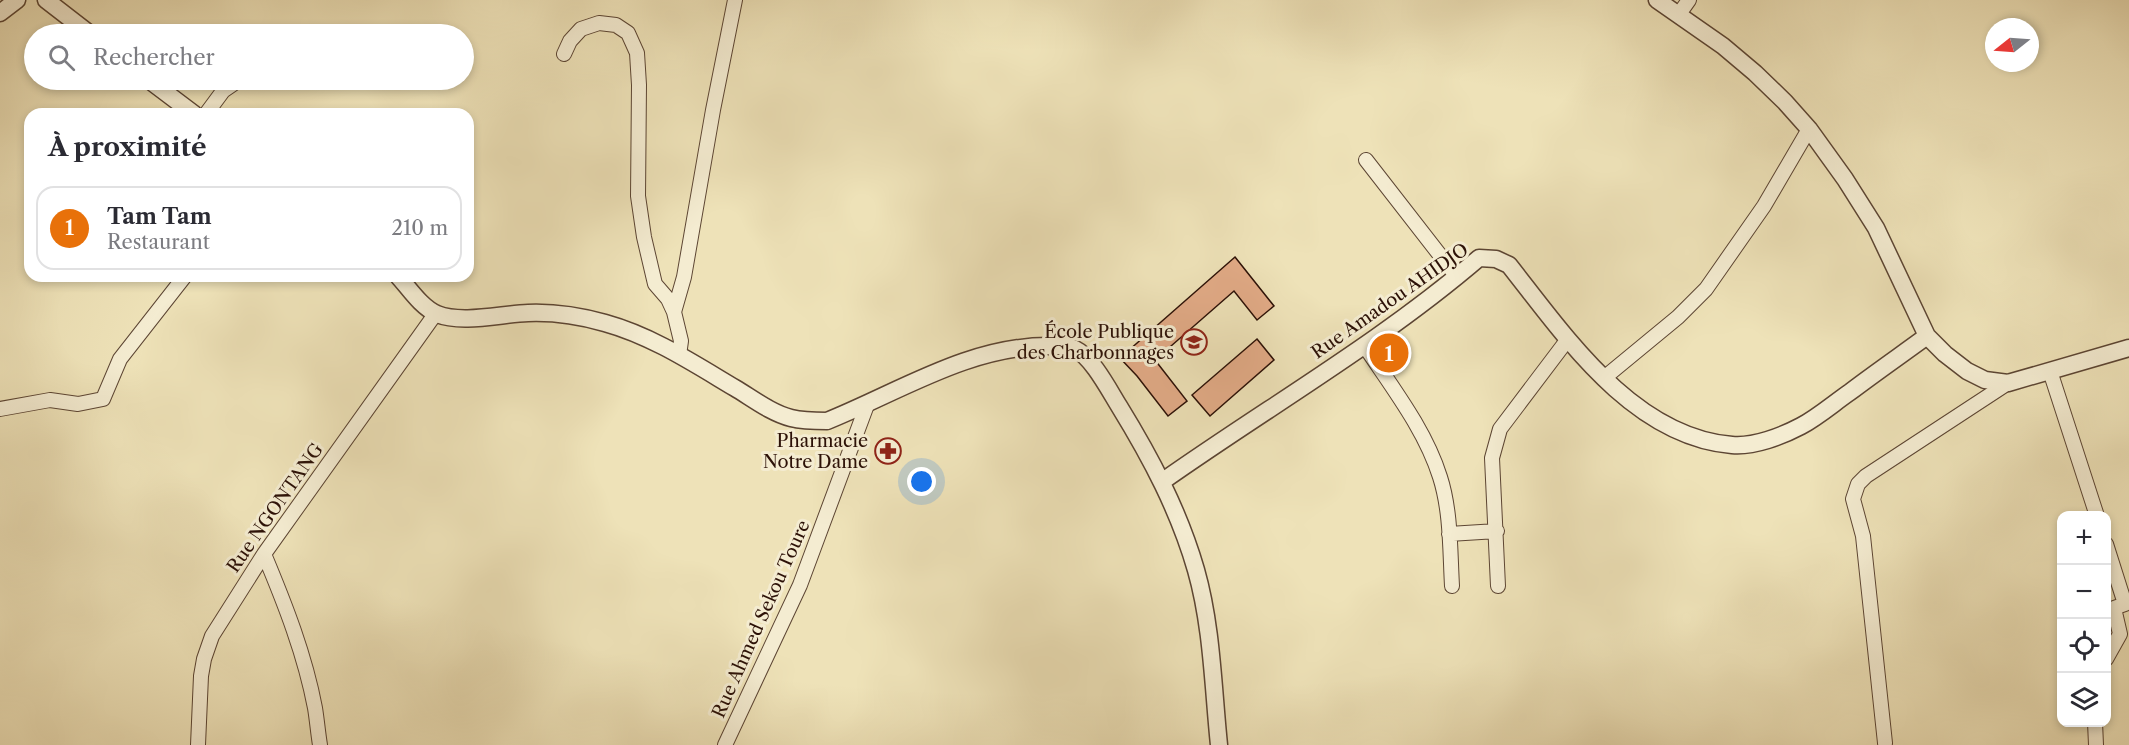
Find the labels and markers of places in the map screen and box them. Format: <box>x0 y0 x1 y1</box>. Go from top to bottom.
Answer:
place label: École Publique des Charbonnages <box>1017 320 1174 364</box>
school or university icon: École Publique des Charbonnages <box>1179 327 1209 357</box>
pin: 1 <box>1370 330 1408 376</box>
place label: Pharmacie Notre Dame <box>763 430 868 473</box>
pharmacy icon: Pharmacie Notre Dame <box>873 436 903 466</box>

